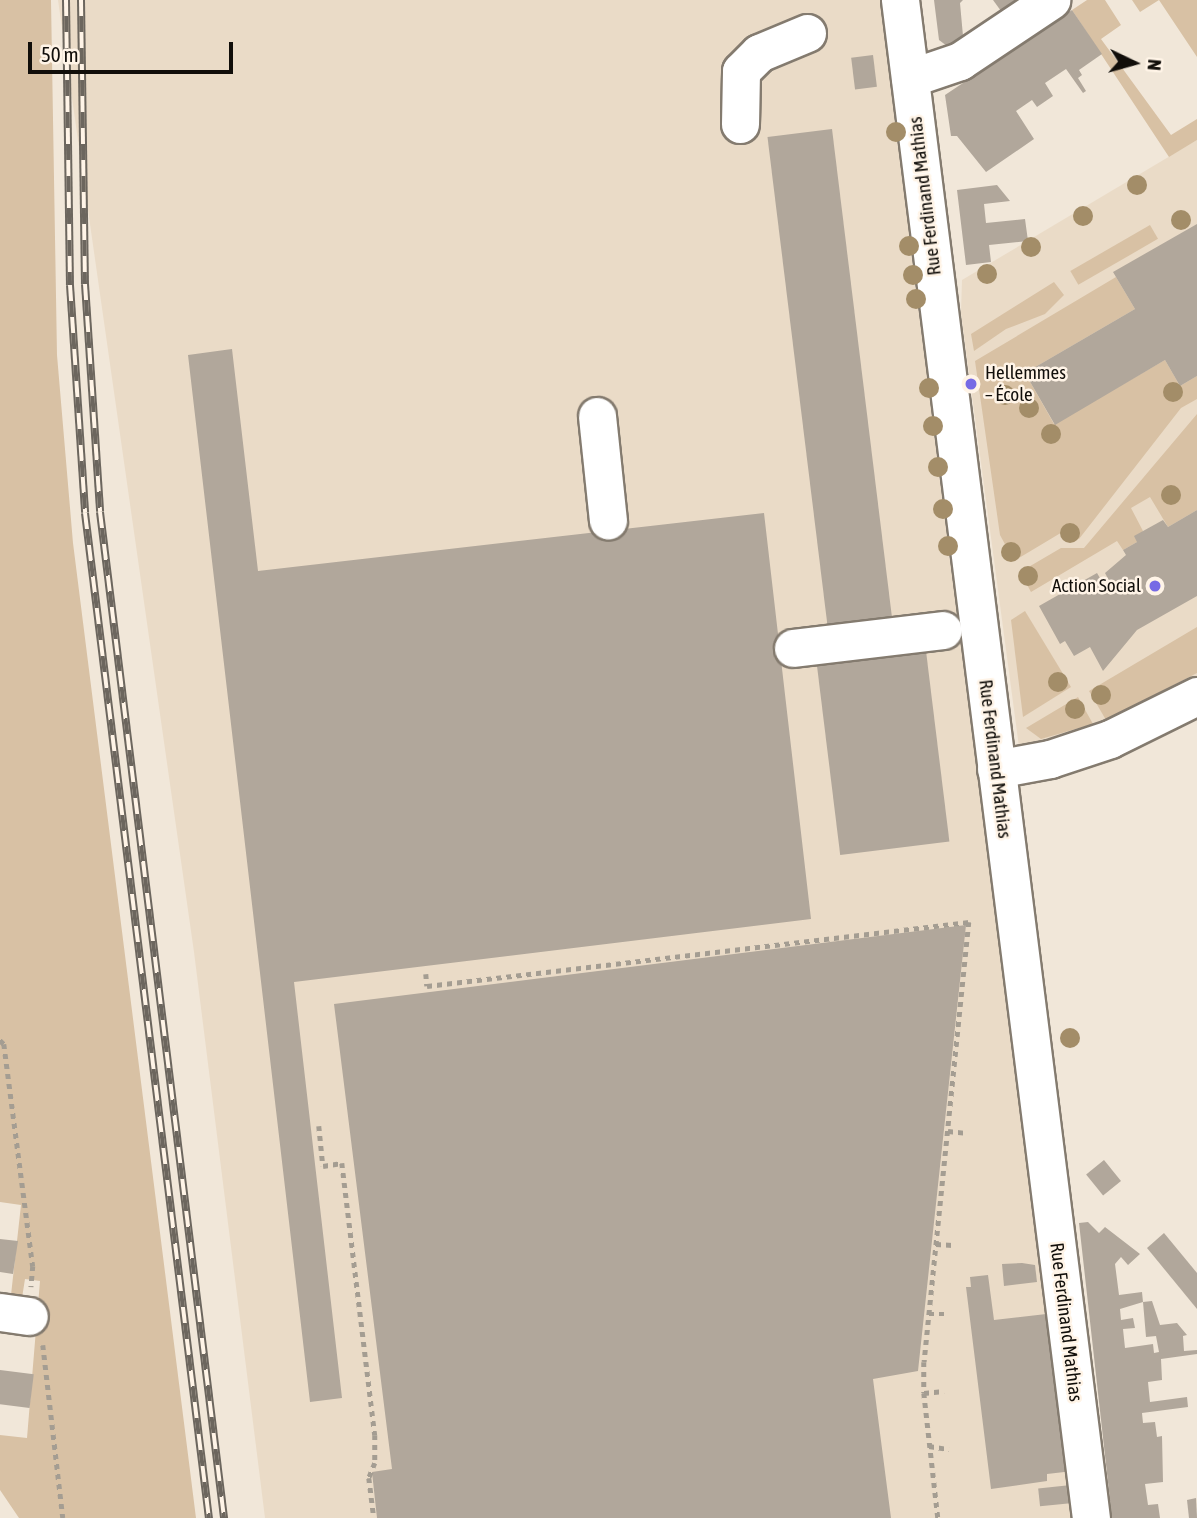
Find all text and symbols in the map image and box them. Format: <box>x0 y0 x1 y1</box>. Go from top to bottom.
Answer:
scale bar <box>32 28 236 72</box>
north arrow <box>1099 28 1169 98</box>
text: 50 m <box>41 42 79 66</box>
text: N <box>1143 58 1166 71</box>
street label: Rue Ferdinand Mathias <box>904 115 946 277</box>
place label: Hellemmes – École <box>985 362 1066 406</box>
marker: Hellemmes – École <box>963 376 979 392</box>
place label: Action Social <box>1052 575 1141 597</box>
marker: Action Social <box>1147 578 1163 594</box>
street label: Rue Ferdinand Mathias <box>974 678 1016 840</box>
street label: Rue Ferdinand Mathias <box>1045 1241 1087 1403</box>

